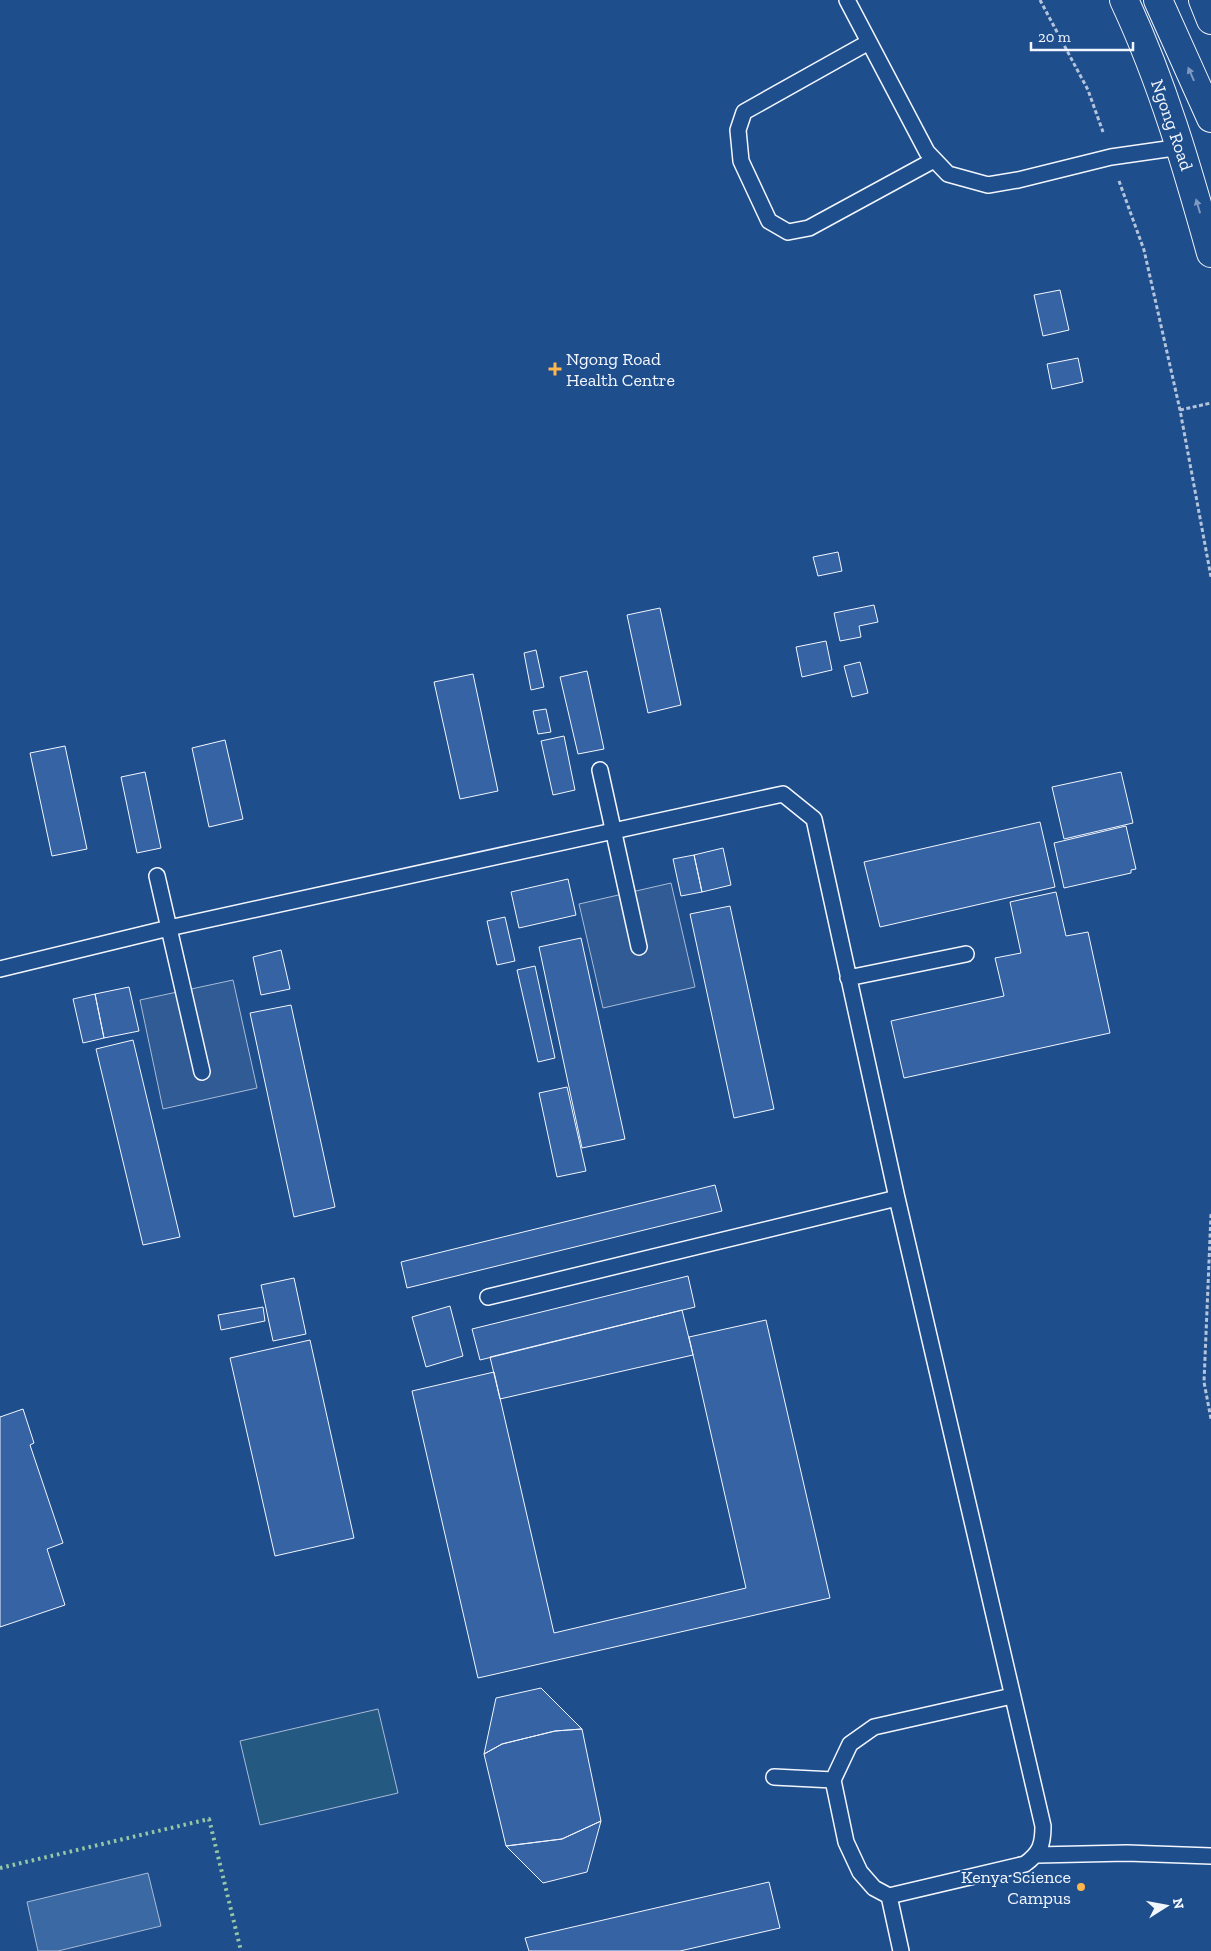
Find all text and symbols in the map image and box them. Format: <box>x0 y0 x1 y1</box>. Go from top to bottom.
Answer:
scale bar <box>1031 20 1134 52</box>
text: 20 m <box>1038 28 1071 46</box>
one-way arrow <box>1187 67 1195 81</box>
street label: Ngong Road <box>1146 77 1198 174</box>
one-way arrow <box>1193 199 1201 214</box>
place label: Ngong Road Health Centre <box>566 348 675 391</box>
marker: Ngong Road Health Centre <box>548 362 562 376</box>
place label: Kenya Science Campus <box>961 1866 1071 1909</box>
marker: Kenya Science Campus <box>1075 1881 1087 1893</box>
north arrow <box>1141 1881 1191 1931</box>
text: N <box>1169 1897 1188 1911</box>

